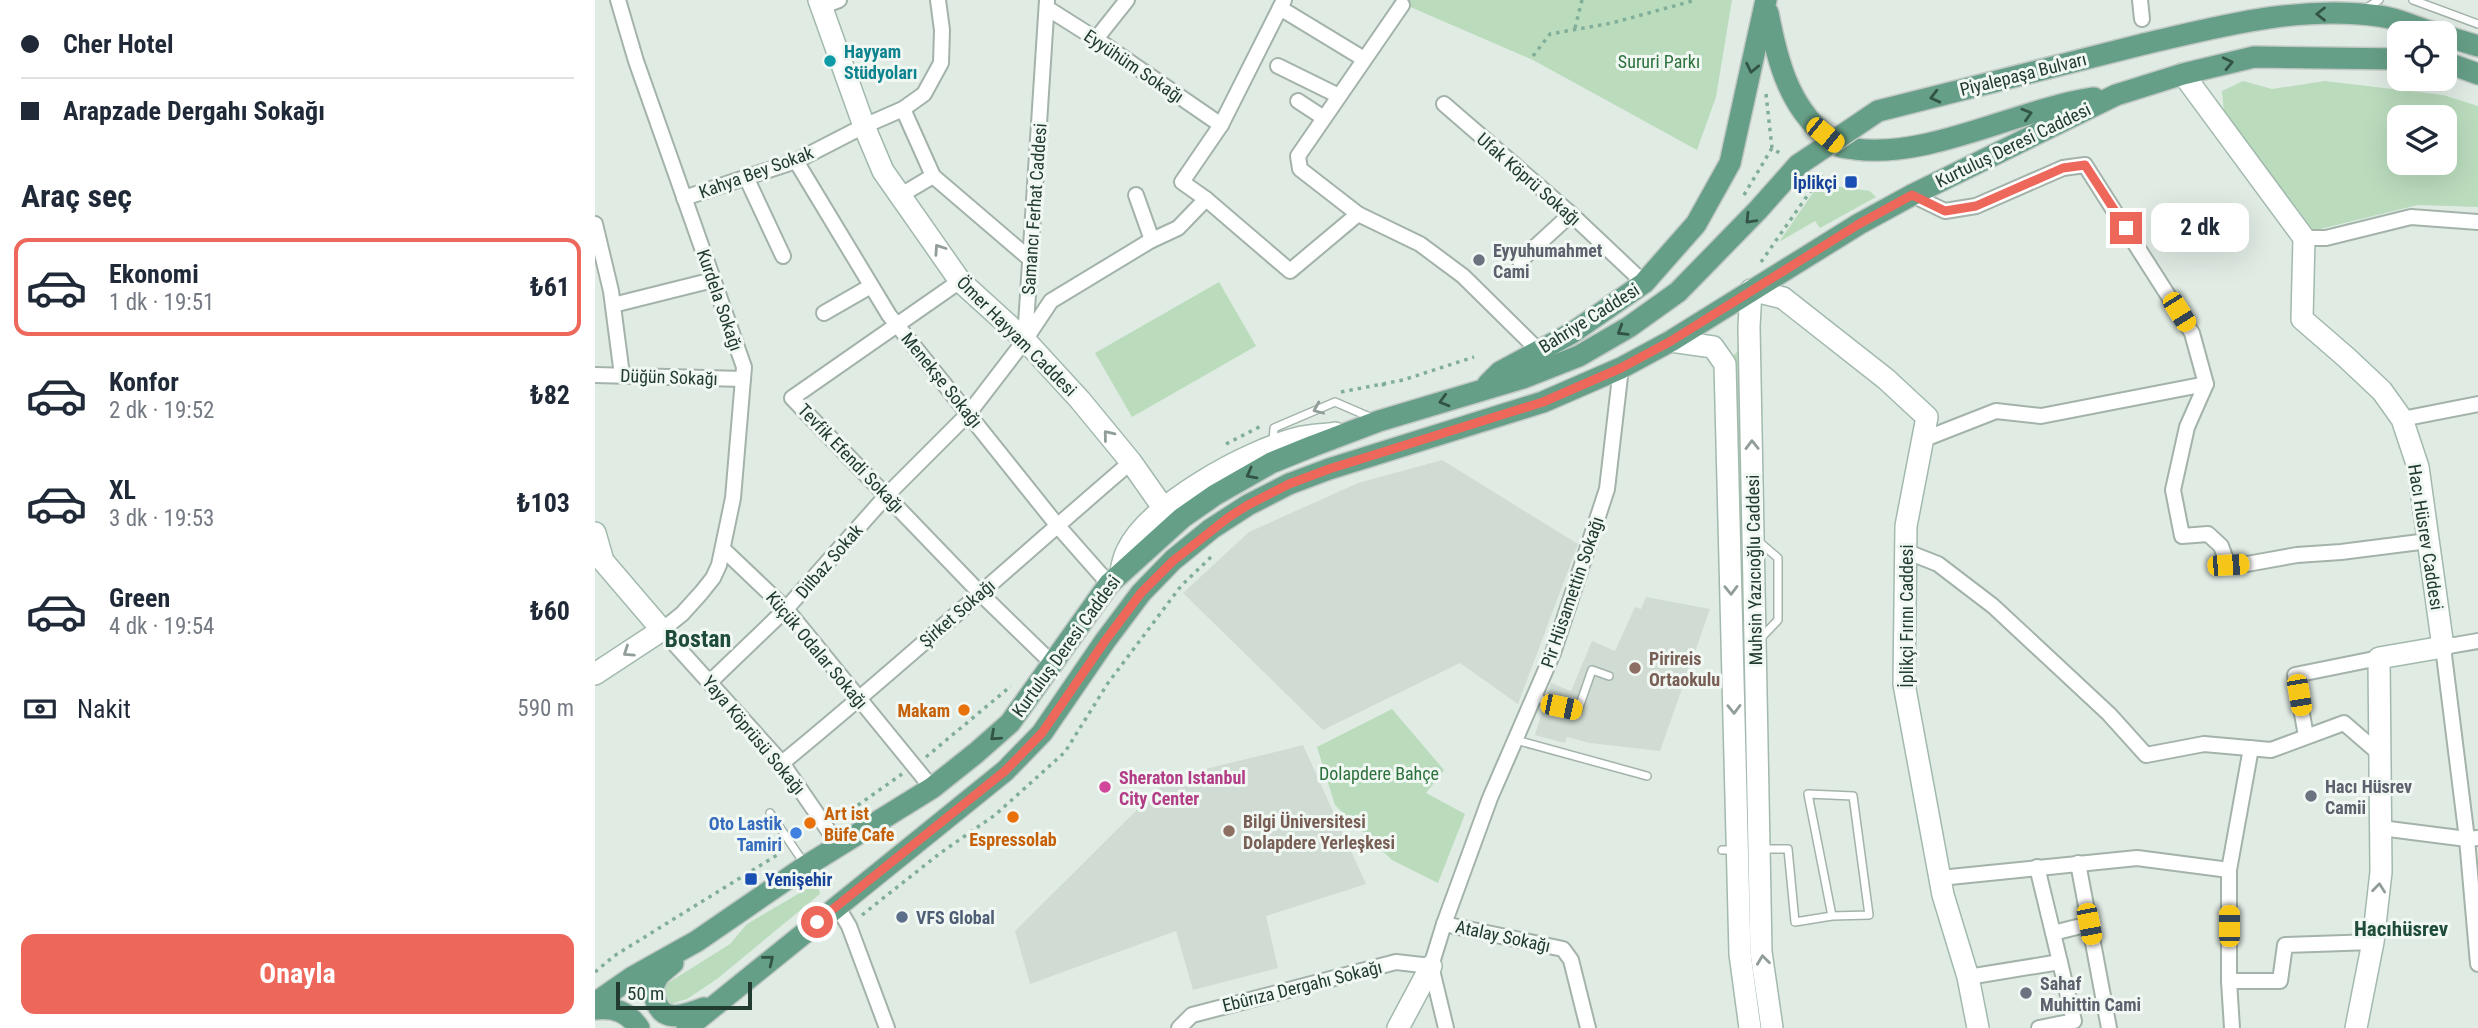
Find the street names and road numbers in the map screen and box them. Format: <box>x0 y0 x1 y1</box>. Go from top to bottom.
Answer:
street label: Eyyühüm Sokağı <box>1080 25 1188 107</box>
street label: Piyalepaşa Bulvarı <box>1958 48 2088 100</box>
street label: Kurtuluş Deresi Caddesi <box>1932 98 2094 192</box>
street label: Samancı Ferhat Caddesi <box>1018 122 1050 296</box>
street label: Ufak Köprü Sokağı <box>1473 128 1585 230</box>
street label: Kahya Bey Sokak <box>696 142 816 202</box>
street label: Kurdela Sokağı <box>693 246 747 354</box>
street label: Ömer Hayyam Caddesi <box>953 272 1081 400</box>
street label: Bahriye Caddesi <box>1535 279 1643 357</box>
street label: Menekşe Sokağı <box>897 328 987 432</box>
street label: Düğün Sokağı <box>620 365 718 389</box>
street label: Tevfik Efendi Sokağı <box>794 399 908 517</box>
street label: Hacı Hüsrev Caddesi <box>2404 463 2448 611</box>
street label: Muhsin Yazıcıoğlu Caddesi <box>1742 475 1766 665</box>
street label: Pir Hüsamettin Sokağı <box>1536 514 1608 670</box>
street label: Dilbaz Sokak <box>791 520 867 602</box>
street label: İplikçi Fırını Caddesi <box>1896 544 1917 688</box>
street label: Kurtuluş Deresi Caddesi <box>1008 571 1124 721</box>
street label: Şirket Sokağı <box>915 575 999 651</box>
street label: Küçük Odalar Sokağı <box>762 587 872 713</box>
street label: Yaya Köprüsü Sokağı <box>698 671 810 799</box>
street label: Atalay Sokağı <box>1454 916 1552 956</box>
street label: Ebûrıza Dergahı Sokağı <box>1220 956 1384 1016</box>

